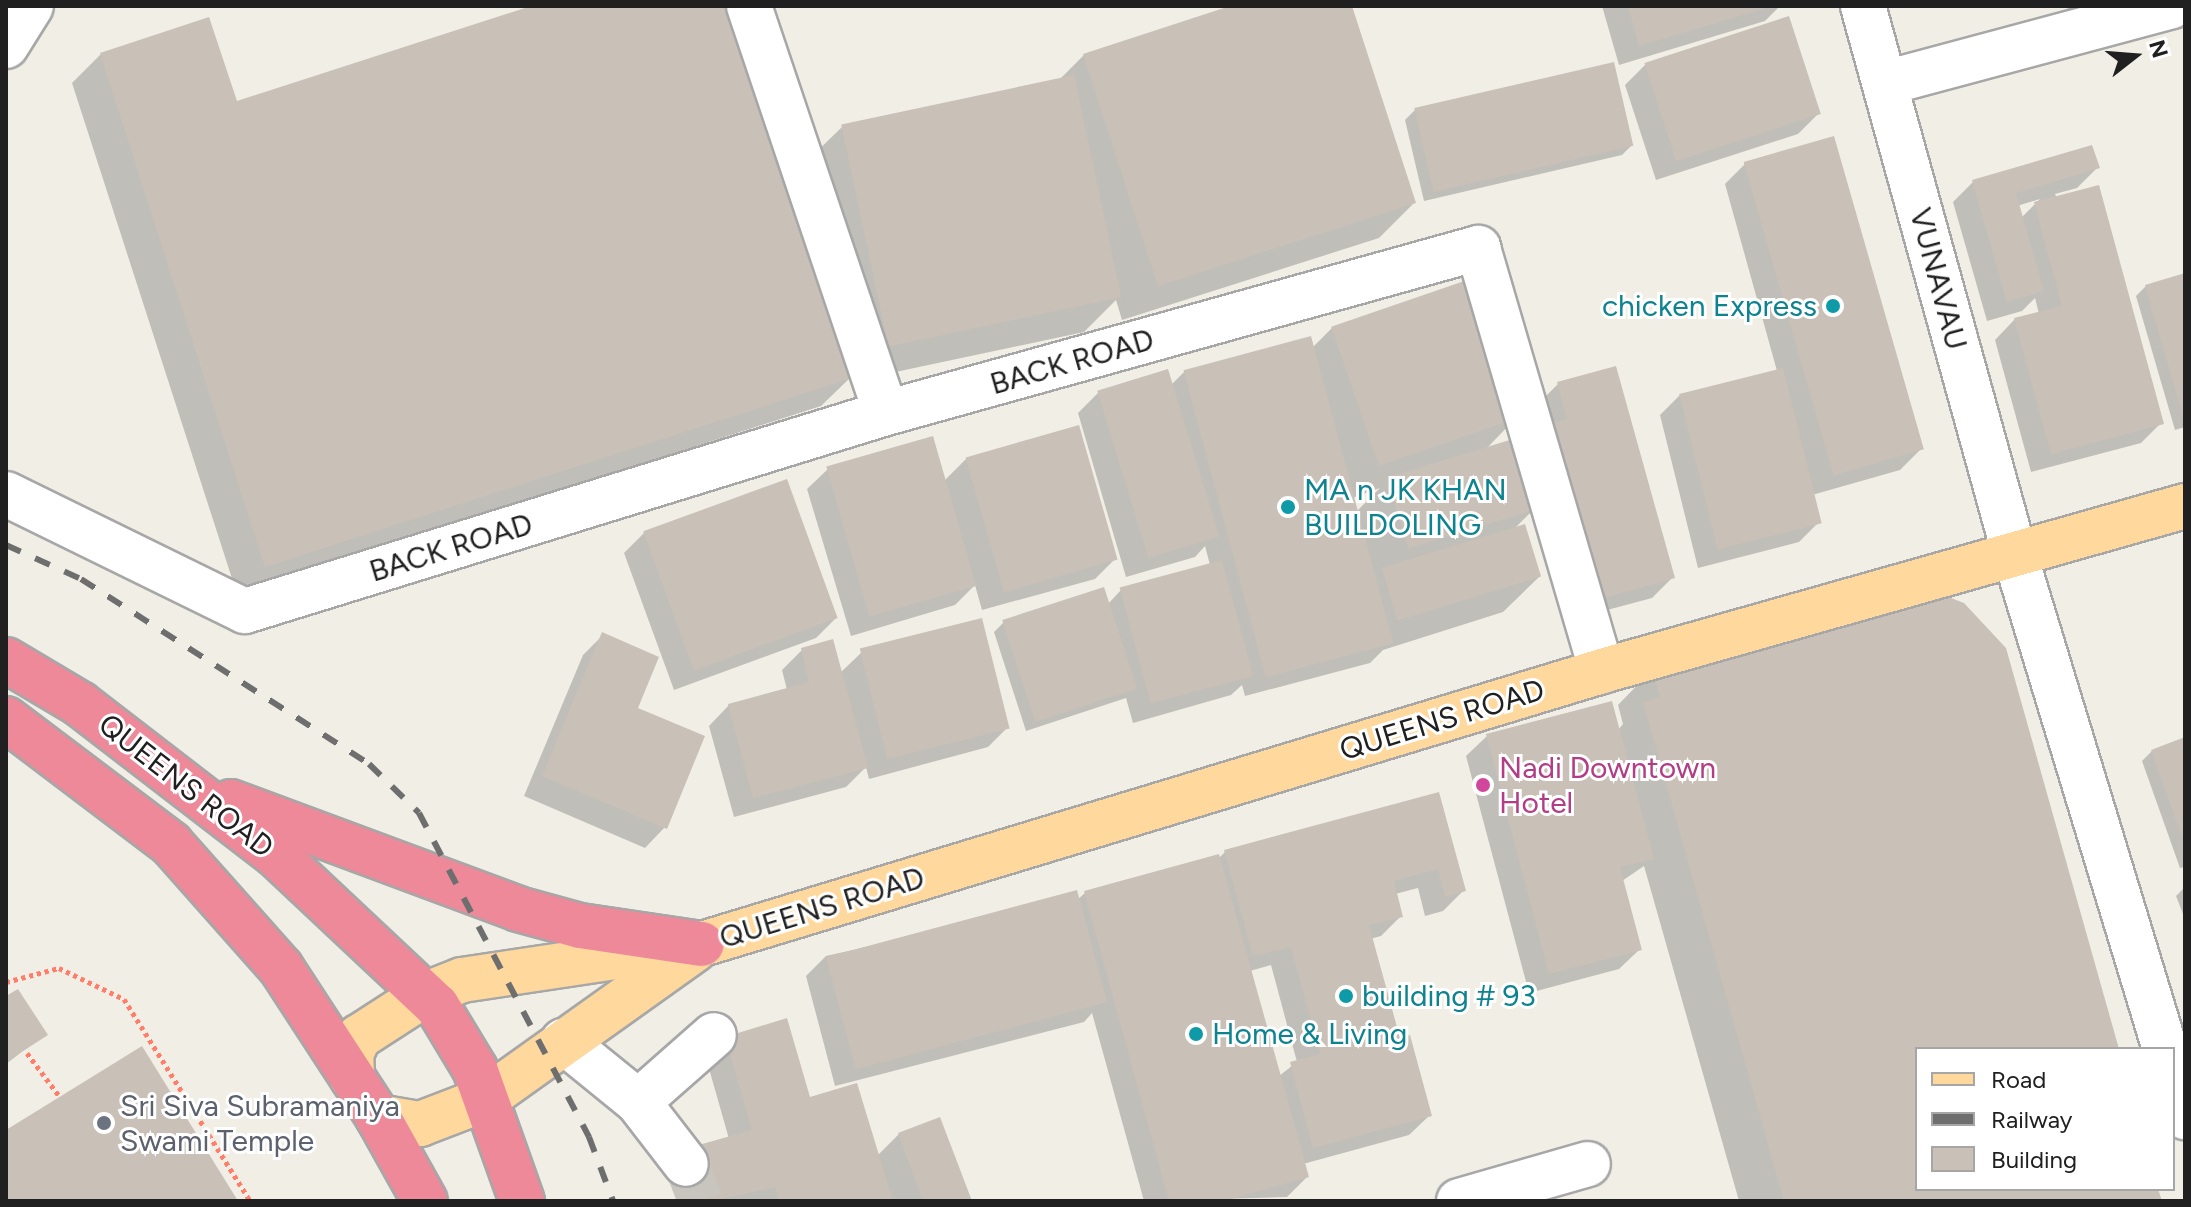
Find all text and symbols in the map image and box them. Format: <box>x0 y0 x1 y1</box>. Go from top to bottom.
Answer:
north arrow <box>2095 16 2175 96</box>
text: N <box>2143 37 2174 61</box>
street label: VUNAVAU <box>1902 204 1974 354</box>
place label: chicken Express <box>1602 288 1817 324</box>
marker: chicken Express <box>1824 297 1842 315</box>
street label: BACK ROAD <box>986 321 1158 403</box>
place label: MA n JK KHAN BUILDOLING <box>1304 472 1507 542</box>
marker: MA n JK KHAN BUILDOLING <box>1279 498 1297 516</box>
street label: BACK ROAD <box>365 506 537 590</box>
street label: QUEENS ROAD <box>1335 672 1549 768</box>
street label: QUEENS ROAD <box>91 706 281 866</box>
place label: Nadi Downtown Hotel <box>1499 750 1716 820</box>
marker: Nadi Downtown Hotel <box>1474 776 1492 794</box>
street label: QUEENS ROAD <box>715 860 929 956</box>
place label: building # 93 <box>1362 978 1536 1014</box>
marker: building # 93 <box>1337 987 1355 1005</box>
place label: Home & Living <box>1212 1016 1407 1052</box>
marker: Home & Living <box>1187 1025 1205 1043</box>
legend <box>1915 1047 2175 1191</box>
text: Road <box>1991 1065 2046 1094</box>
place label: Sri Siva Subramaniya Swami Temple <box>120 1088 400 1158</box>
text: Railway <box>1991 1105 2072 1134</box>
marker: Sri Siva Subramaniya Swami Temple <box>95 1114 113 1132</box>
text: Building <box>1991 1145 2077 1174</box>

